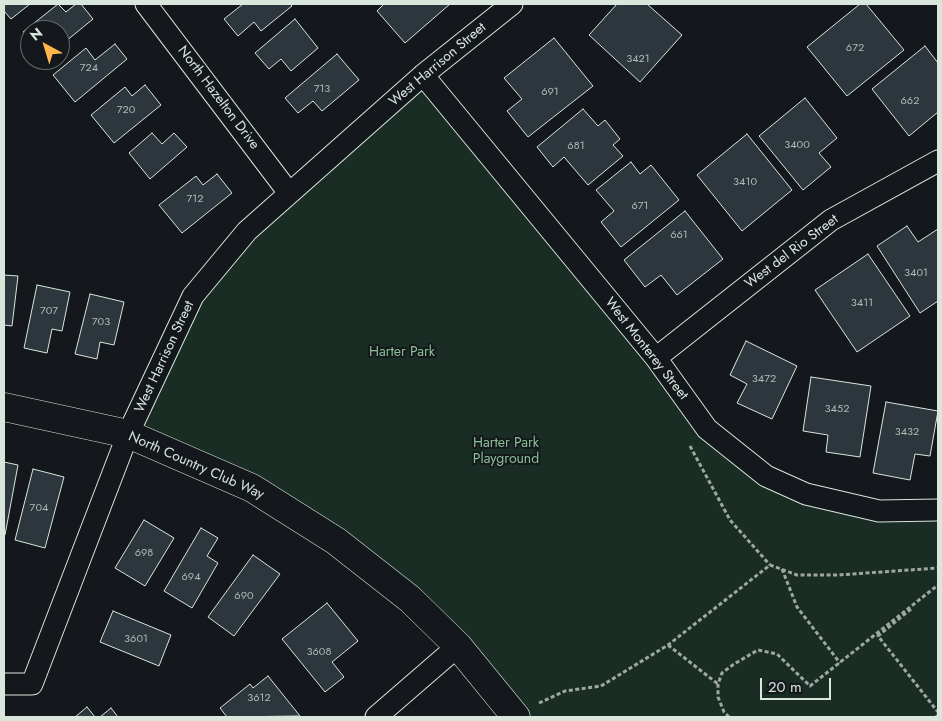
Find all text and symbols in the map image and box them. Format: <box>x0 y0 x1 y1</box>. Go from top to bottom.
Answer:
north arrow <box>20 20 70 70</box>
street label: West Harrison Street <box>386 20 490 110</box>
text: N <box>26 23 47 45</box>
house number: 672 <box>846 41 864 55</box>
street label: North Hazelton Drive <box>174 43 262 153</box>
house number: 3421 <box>626 52 650 66</box>
house number: 724 <box>80 61 98 75</box>
house number: 713 <box>314 82 330 96</box>
house number: 691 <box>541 85 559 99</box>
house number: 662 <box>901 94 919 108</box>
house number: 720 <box>117 103 135 117</box>
house number: 3400 <box>784 138 810 152</box>
house number: 681 <box>567 139 585 153</box>
house number: 3410 <box>733 175 757 189</box>
house number: 712 <box>187 192 203 206</box>
house number: 671 <box>631 199 649 213</box>
street label: West del Rio Street <box>742 211 842 293</box>
house number: 661 <box>670 228 688 242</box>
house number: 3401 <box>904 266 928 280</box>
street label: West Monterey Street <box>601 294 691 404</box>
house number: 3411 <box>851 296 873 310</box>
street label: West Harrison Street <box>132 298 198 416</box>
house number: 707 <box>40 304 58 318</box>
house number: 703 <box>92 315 110 329</box>
park label: Harter Park <box>369 345 435 361</box>
house number: 3472 <box>752 372 776 386</box>
house number: 3452 <box>825 402 849 416</box>
house number: 3432 <box>895 425 919 439</box>
street label: North Country Club Way <box>126 428 266 504</box>
park label: Harter Park Playground <box>473 436 539 468</box>
house number: 704 <box>30 501 48 515</box>
house number: 698 <box>135 546 153 560</box>
house number: 694 <box>181 570 201 584</box>
house number: 690 <box>234 589 254 603</box>
house number: 3601 <box>124 632 148 646</box>
house number: 3608 <box>307 645 331 659</box>
scale bar <box>762 668 833 700</box>
text: 20 m <box>768 676 802 698</box>
house number: 3612 <box>247 691 271 705</box>

